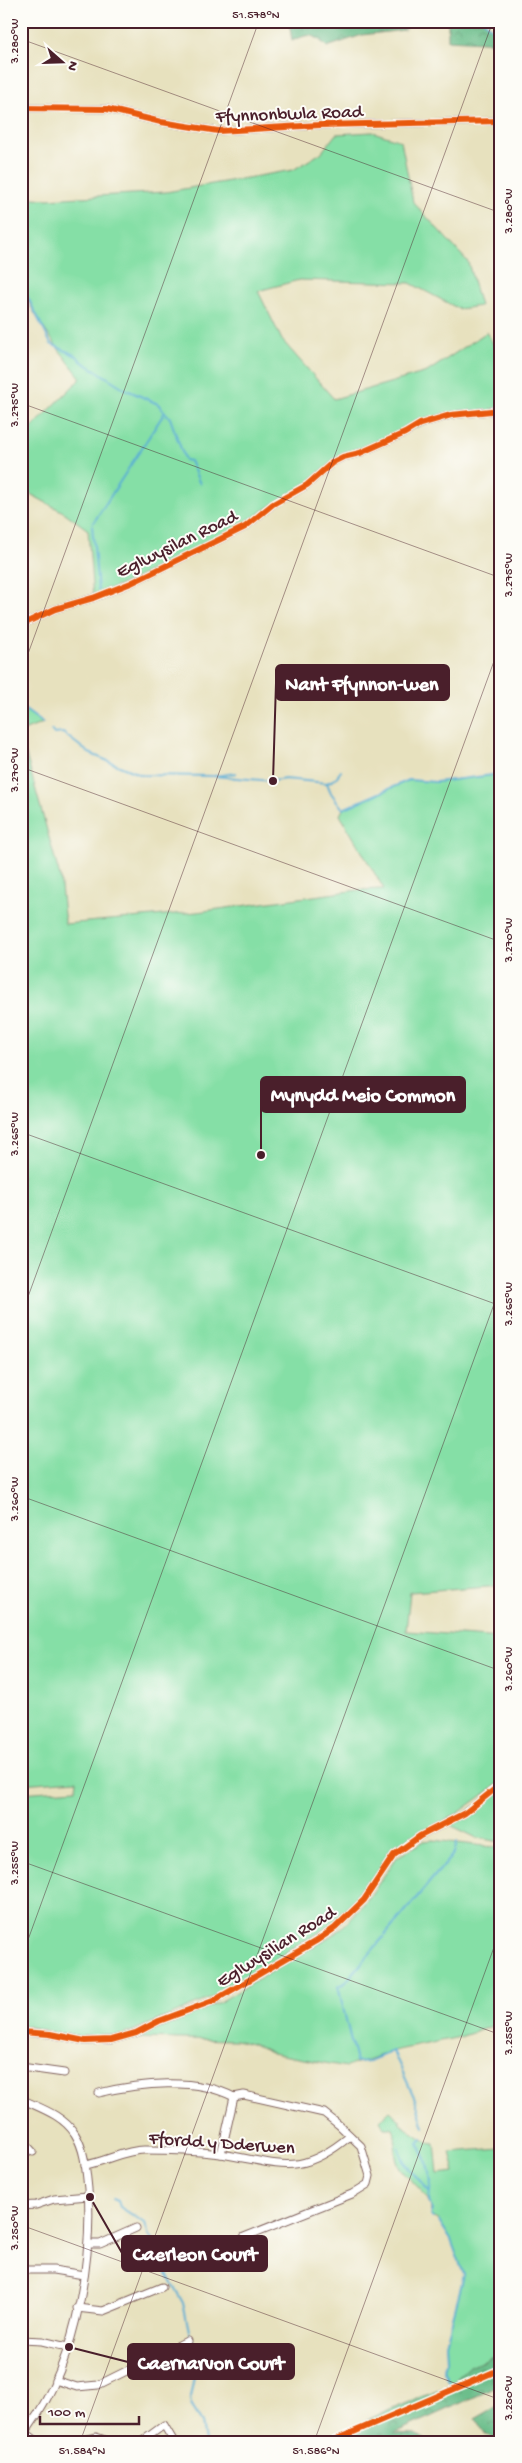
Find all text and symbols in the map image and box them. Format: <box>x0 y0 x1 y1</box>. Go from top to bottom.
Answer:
text: 51.578°N <box>232 9 280 23</box>
text: 3.280°W <box>9 19 23 64</box>
north arrow <box>38 38 88 88</box>
text: N <box>62 58 81 73</box>
street label: Ffynnonbwla Road <box>214 101 365 130</box>
text: 3.280°W <box>503 189 517 234</box>
text: 3.275°W <box>9 383 23 428</box>
street label: Eglwysilan Road <box>113 505 243 584</box>
text: 3.275°W <box>503 553 517 598</box>
callout: Nant Ffynnon-wen <box>276 665 449 700</box>
text: Nant Ffynnon-wen <box>285 675 439 698</box>
text: 3.270°W <box>9 748 23 793</box>
text: 3.270°W <box>503 918 517 963</box>
callout: Mynydd Meio Common <box>261 1077 465 1112</box>
text: Mynydd Meio Common <box>271 1086 456 1109</box>
text: 3.265°W <box>9 1112 23 1157</box>
text: 3.265°W <box>503 1282 517 1327</box>
text: 3.260°W <box>9 1477 23 1522</box>
text: 3.260°W <box>503 1647 517 1692</box>
text: 3.255°W <box>9 1841 23 1886</box>
street label: Eglwysilian Road <box>213 1901 342 1994</box>
text: 3.255°W <box>503 2011 517 2056</box>
street label: Ffordd y Dderwen <box>147 2128 296 2161</box>
text: 3.250°W <box>9 2206 23 2251</box>
callout: Caerleon Court <box>122 2236 267 2271</box>
text: Caerleon Court <box>132 2245 259 2268</box>
callout: Caernarvon Court <box>128 2344 294 2379</box>
text: Caernarvon Court <box>137 2354 286 2377</box>
text: 3.250°W <box>503 2376 517 2421</box>
scale bar <box>40 2393 139 2425</box>
text: 100 m <box>47 2404 86 2422</box>
text: 51.584°N <box>59 2445 106 2459</box>
text: 51.586°N <box>292 2445 340 2459</box>

